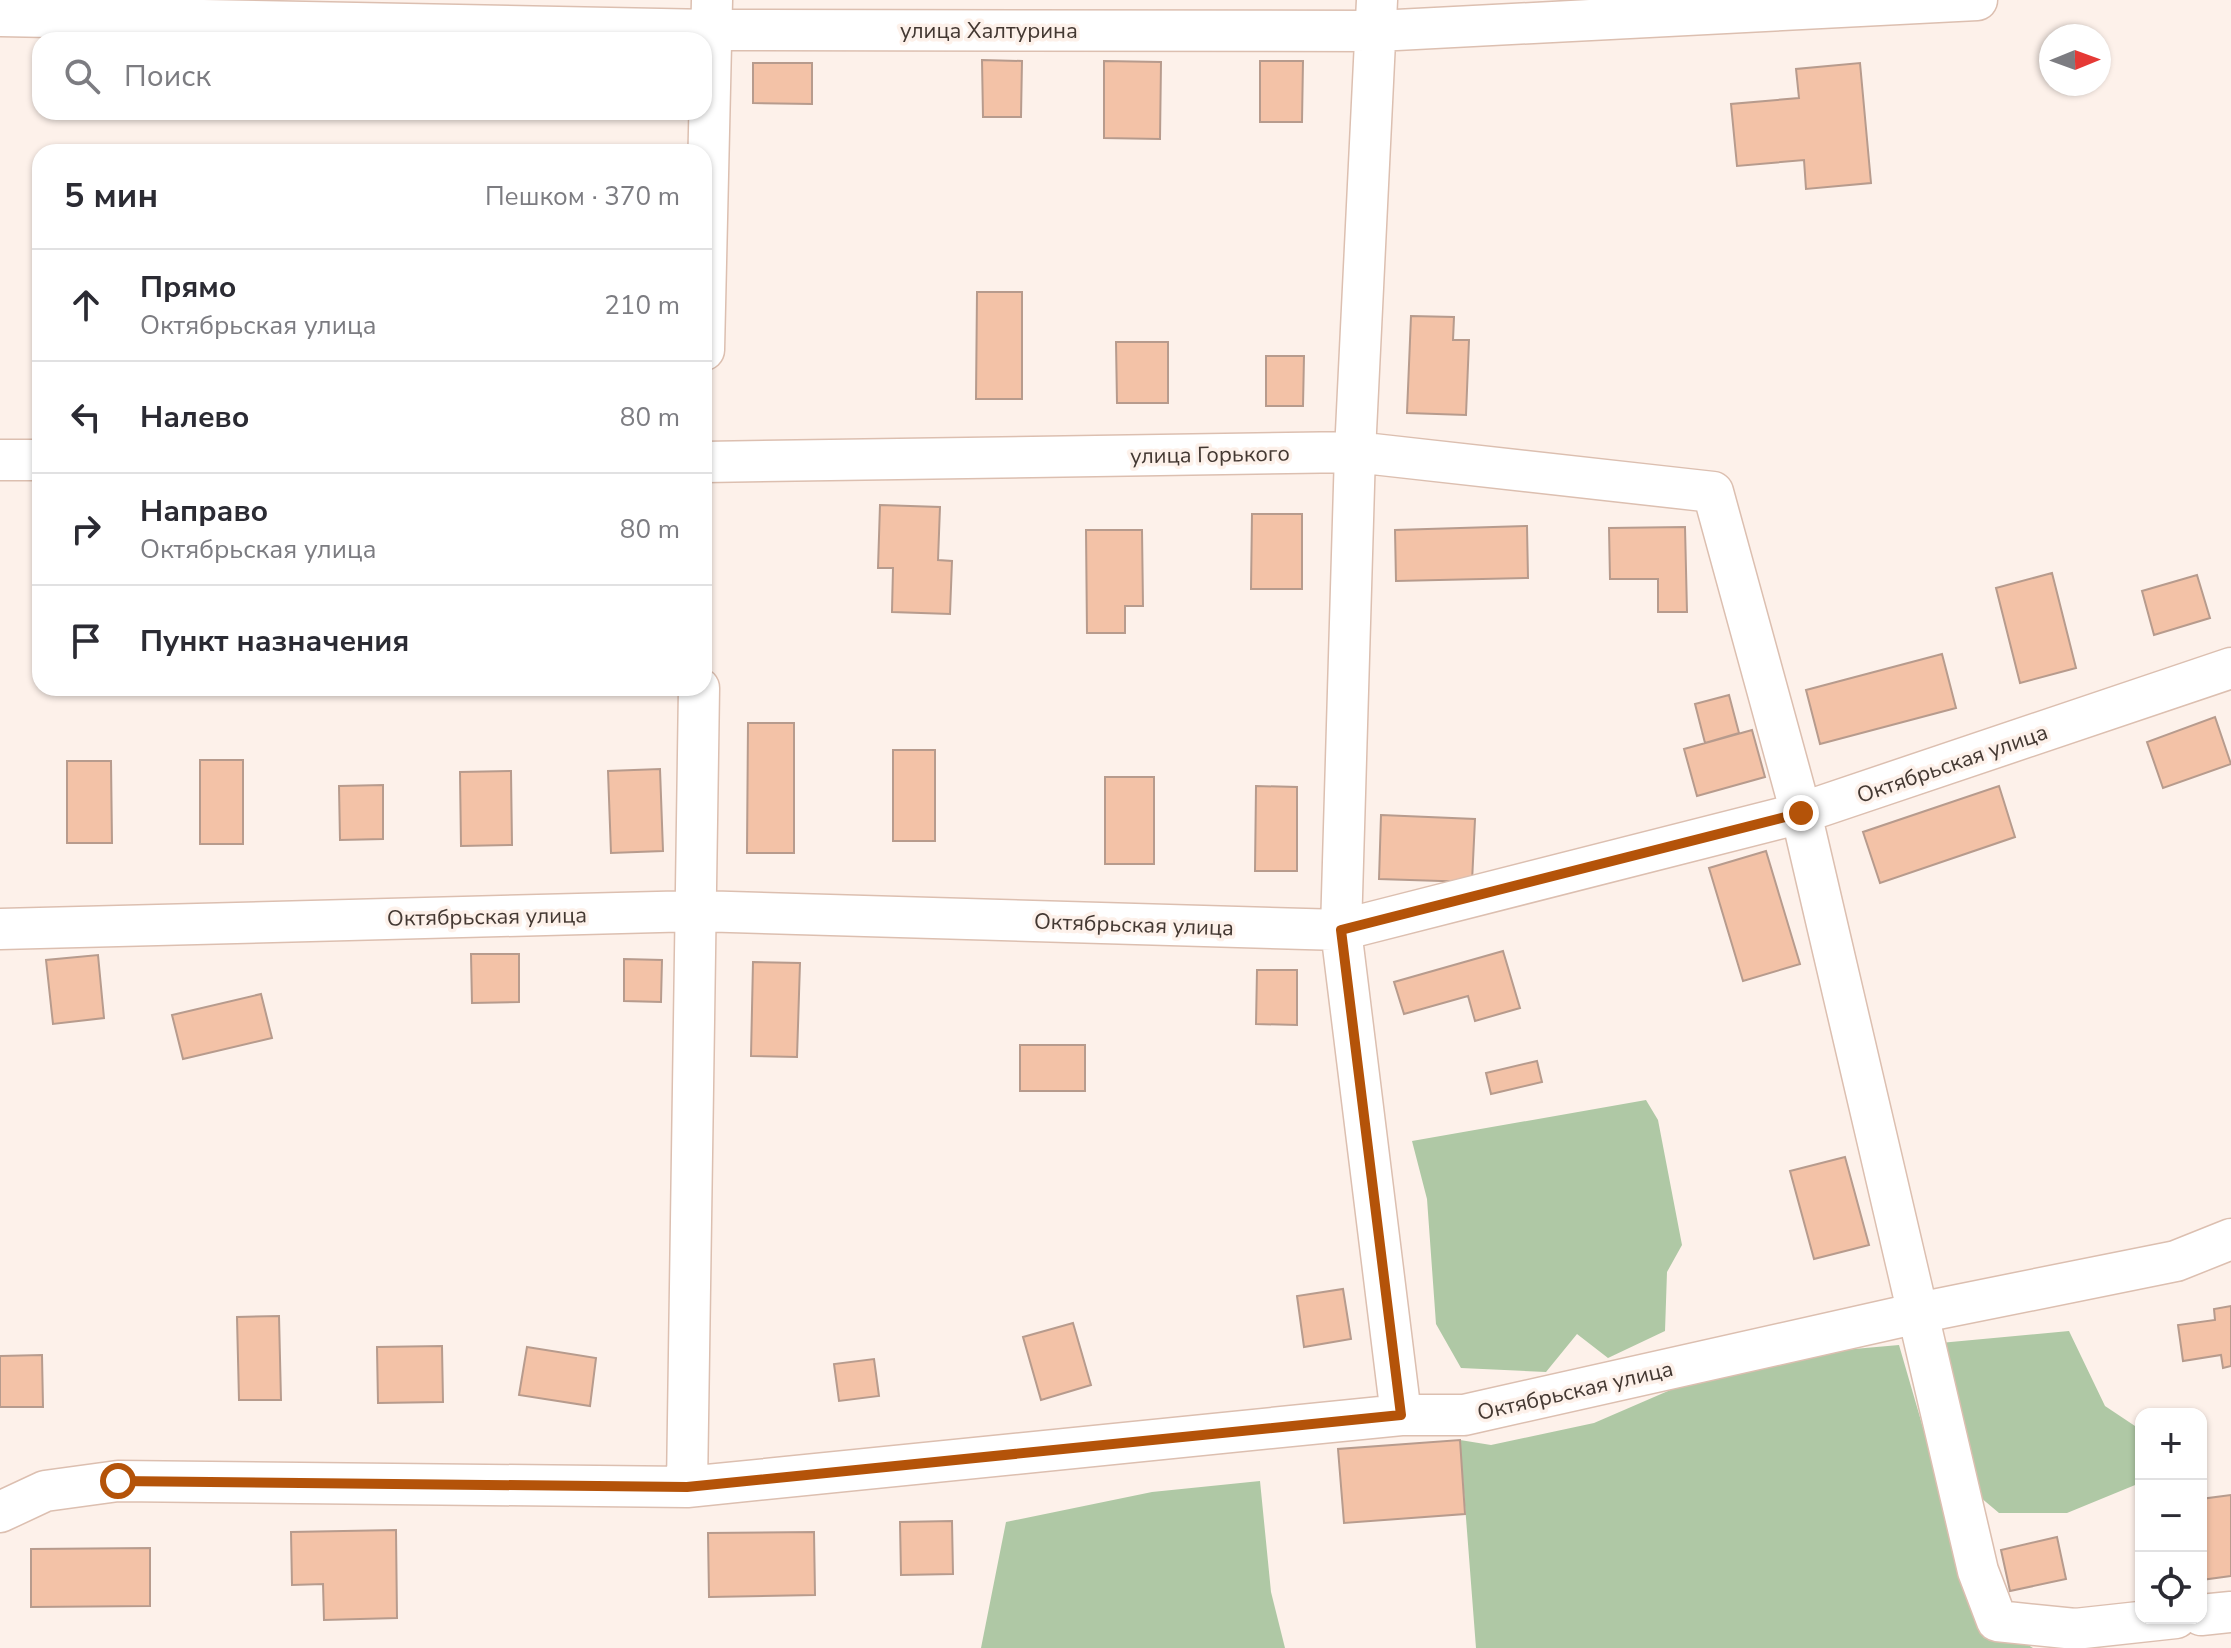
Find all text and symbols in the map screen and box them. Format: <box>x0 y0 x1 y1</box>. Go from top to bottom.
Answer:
street label: улица Халтурина <box>900 16 1078 46</box>
north arrow <box>2039 24 2111 96</box>
search box <box>32 32 712 120</box>
icon: search <box>60 54 104 98</box>
text: Поиск <box>124 56 211 97</box>
text: 5 мин <box>64 173 158 219</box>
text: Пешком · 370 m <box>485 179 680 214</box>
text: Прямо <box>140 267 237 308</box>
icon: ahead <box>64 283 108 327</box>
text: 210 m <box>604 288 680 323</box>
text: Октябрьская улица <box>140 308 376 343</box>
icon: left <box>64 395 108 439</box>
text: Налево <box>140 397 249 438</box>
text: 80 m <box>620 400 680 435</box>
street label: улица Горького <box>1130 439 1290 471</box>
text: Направо <box>140 491 268 532</box>
icon: right <box>64 507 108 551</box>
text: 80 m <box>620 512 680 547</box>
text: Октябрьская улица <box>140 532 376 567</box>
icon: arrive <box>64 619 108 663</box>
text: Пункт назначения <box>140 621 409 662</box>
street label: Октябрьская улица <box>1853 717 2052 811</box>
route end <box>1783 795 1819 831</box>
street label: Октябрьская улица <box>387 900 587 934</box>
street label: Октябрьская улица <box>1033 907 1234 943</box>
street label: Октябрьская улица <box>1474 1354 1676 1428</box>
map controls <box>2135 1408 2207 1624</box>
button: + <box>2135 1408 2207 1480</box>
route start <box>100 1463 136 1499</box>
button: − <box>2135 1480 2207 1552</box>
button: locate <box>2135 1552 2207 1624</box>

